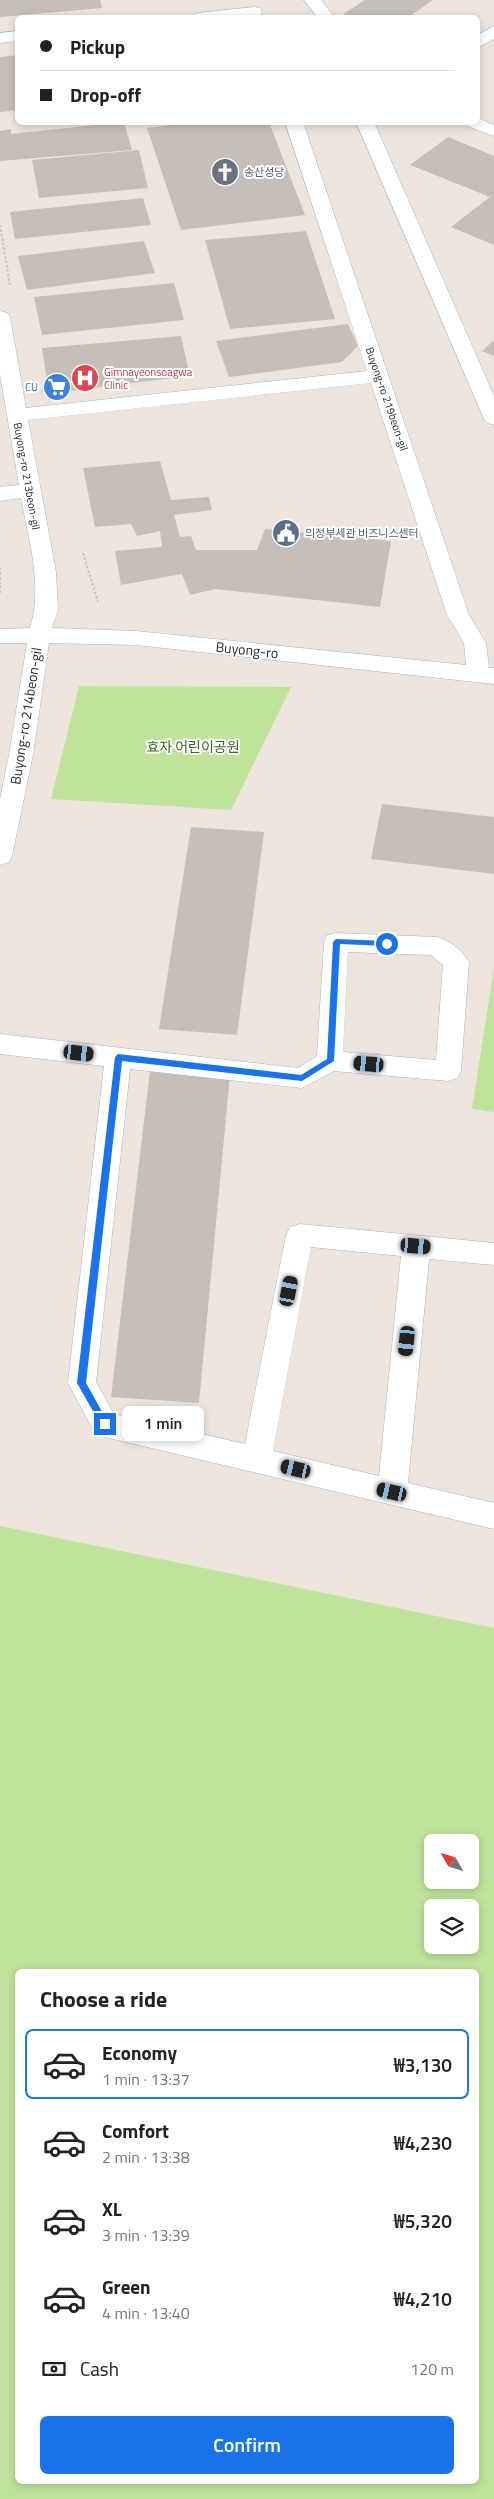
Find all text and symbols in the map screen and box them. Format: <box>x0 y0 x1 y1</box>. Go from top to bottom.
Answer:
text: Pickup <box>70 32 125 61</box>
text: Drop-off <box>70 80 141 109</box>
church icon: 송산성당 <box>210 157 240 187</box>
place label: 송산성당 <box>244 164 284 180</box>
street label: Buyong-ro 219beon-gil <box>362 345 412 453</box>
hospital icon: Gimnayeonsoagwa Clinic <box>70 363 100 393</box>
place label: Gimnayeonsoagwa Clinic <box>104 364 193 393</box>
supermarket icon: CU <box>42 372 72 402</box>
place label: CU <box>25 379 38 395</box>
street label: Buyong-ro 213beon-gil <box>10 421 44 531</box>
public building icon: 의정부세관 비즈니스센터 <box>271 518 301 548</box>
place label: 의정부세관 비즈니스센터 <box>305 525 419 541</box>
street label: Buyong-ro <box>215 636 279 663</box>
street label: Buyong-ro 214beon-gil <box>4 646 47 786</box>
park label: 효자 어린이공원 <box>146 736 240 757</box>
route start <box>376 933 398 955</box>
car <box>63 1044 94 1062</box>
car <box>353 1055 384 1073</box>
car <box>400 1237 431 1255</box>
car <box>278 1275 299 1307</box>
car <box>397 1325 416 1357</box>
callout: 1 min <box>122 1406 205 1442</box>
text: 1 min <box>144 1411 182 1435</box>
route end <box>94 1413 116 1435</box>
car <box>279 1458 312 1480</box>
car <box>375 1481 408 1503</box>
north arrow <box>424 1834 479 1889</box>
map controls <box>424 1834 479 1954</box>
button: layers <box>424 1899 479 1954</box>
text: Choose a ride <box>40 1982 167 2016</box>
text: Economy <box>102 2038 177 2067</box>
icon: car <box>42 2042 87 2087</box>
text: ₩3,130 <box>394 2050 452 2079</box>
text: 1 min · 13:37 <box>102 2067 190 2091</box>
text: Comfort <box>102 2116 169 2145</box>
icon: car <box>42 2120 87 2165</box>
text: ₩4,230 <box>394 2128 452 2157</box>
text: 2 min · 13:38 <box>102 2145 190 2169</box>
text: XL <box>102 2194 122 2223</box>
icon: car <box>42 2198 87 2243</box>
text: ₩5,320 <box>394 2206 452 2235</box>
text: 3 min · 13:39 <box>102 2223 190 2247</box>
text: Green <box>102 2272 151 2301</box>
icon: car <box>42 2276 87 2321</box>
text: ₩4,210 <box>394 2284 452 2313</box>
text: 4 min · 13:40 <box>102 2301 190 2325</box>
text: Cash <box>80 2354 119 2383</box>
icon: cash <box>40 2355 68 2383</box>
text: 120 m <box>410 2357 454 2381</box>
button: Confirm <box>40 2416 454 2474</box>

